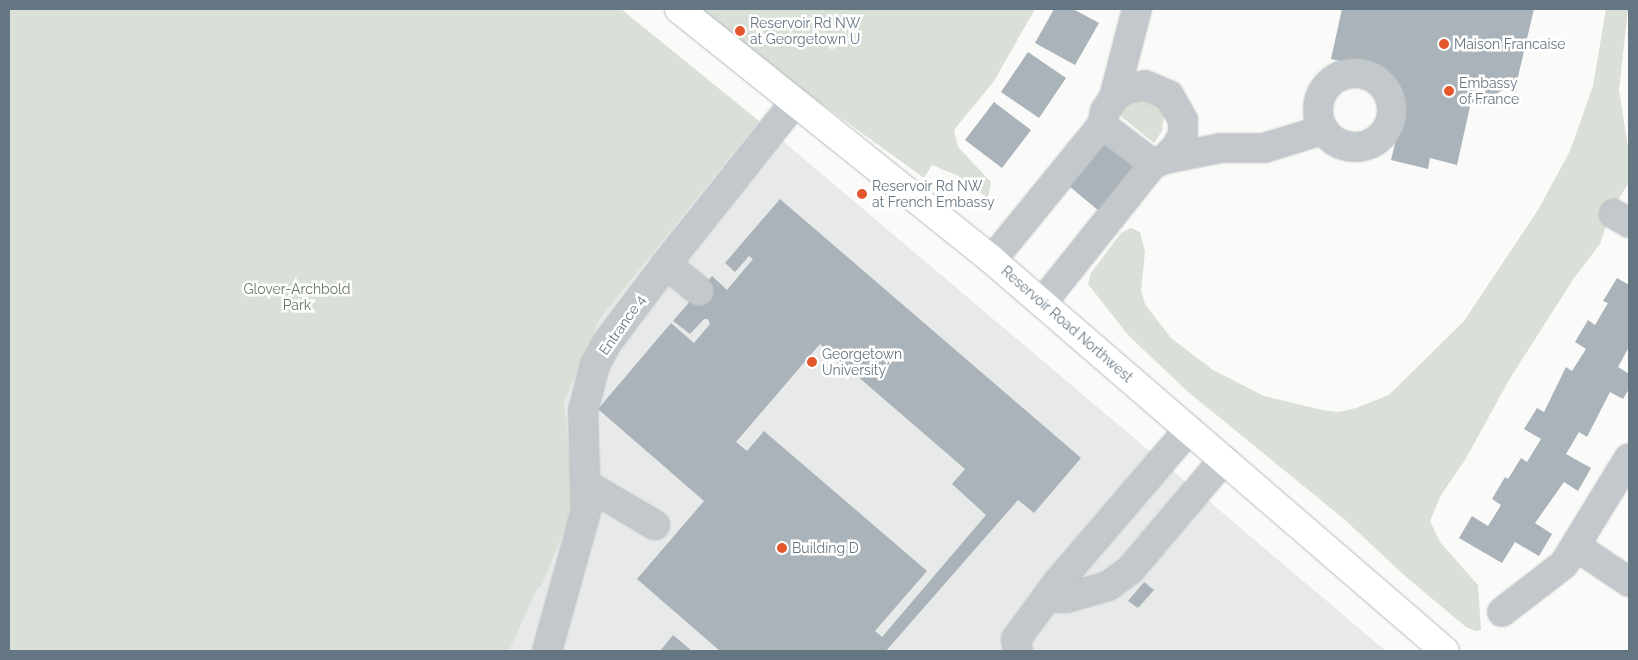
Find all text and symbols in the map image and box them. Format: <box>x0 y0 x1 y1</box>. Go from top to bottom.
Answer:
place label: Reservoir Rd NW at Georgetown U <box>750 15 861 48</box>
marker: Reservoir Rd NW at Georgetown U <box>734 25 746 37</box>
place label: Maison Francaise <box>1454 36 1565 52</box>
marker: Maison Francaise <box>1438 38 1450 50</box>
place label: Embassy of France <box>1459 75 1520 108</box>
marker: Embassy of France <box>1443 85 1455 97</box>
place label: Reservoir Rd NW at French Embassy <box>872 178 995 210</box>
marker: Reservoir Rd NW at French Embassy <box>856 188 868 200</box>
street label: Reservoir Road Northwest <box>998 262 1136 386</box>
park label: Glover-Archbold Park <box>243 281 351 314</box>
street label: Entrance 4 <box>595 292 649 358</box>
place label: Georgetown University <box>822 346 902 378</box>
marker: Georgetown University <box>806 356 818 368</box>
place label: Building D <box>792 540 859 556</box>
marker: Building D <box>776 542 788 554</box>

